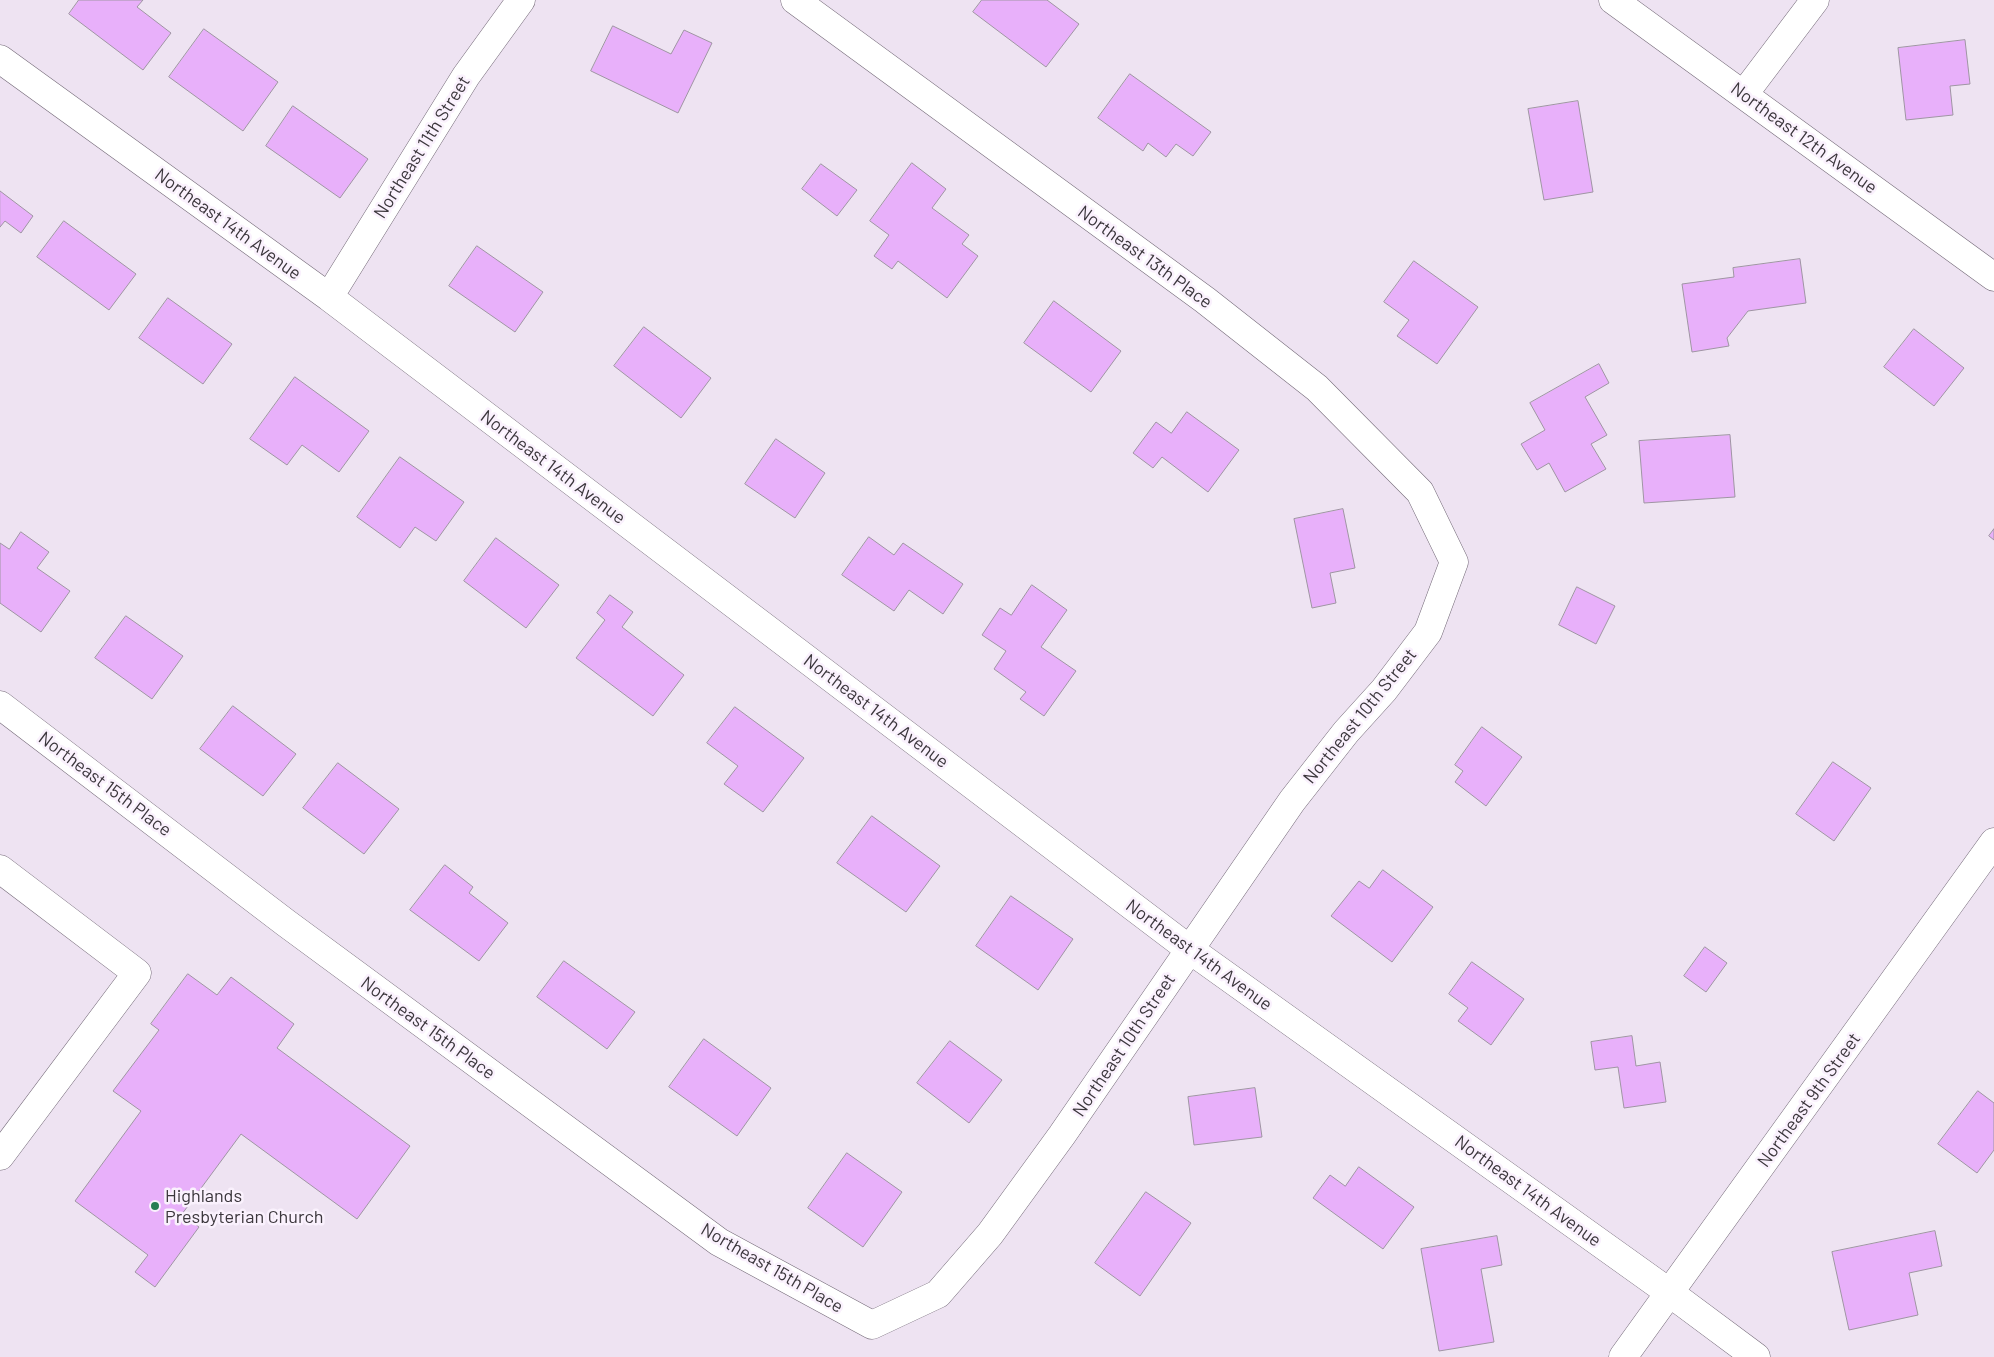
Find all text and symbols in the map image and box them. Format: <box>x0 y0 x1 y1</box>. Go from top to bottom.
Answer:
street label: Northeast 11th Street <box>369 72 475 222</box>
street label: Northeast 12th Avenue <box>1727 78 1881 198</box>
street label: Northeast 14th Avenue <box>151 164 305 284</box>
street label: Northeast 13th Place <box>1074 201 1216 313</box>
street label: Northeast 14th Avenue <box>476 406 630 528</box>
street label: Northeast 10th Street <box>1299 644 1421 788</box>
street label: Northeast 14th Avenue <box>799 650 953 772</box>
street label: Northeast 15th Place <box>34 727 176 841</box>
street label: Northeast 14th Avenue <box>1122 895 1276 1015</box>
street label: Northeast 10th Street <box>1068 969 1180 1121</box>
street label: Northeast 15th Place <box>357 972 499 1084</box>
street label: Northeast 9th Street <box>1753 1029 1865 1171</box>
street label: Northeast 14th Avenue <box>1451 1131 1605 1251</box>
place label: Highlands Presbyterian Church <box>165 1185 323 1228</box>
marker: Highlands Presbyterian Church <box>149 1200 161 1212</box>
street label: Northeast 15th Place <box>697 1218 847 1318</box>

